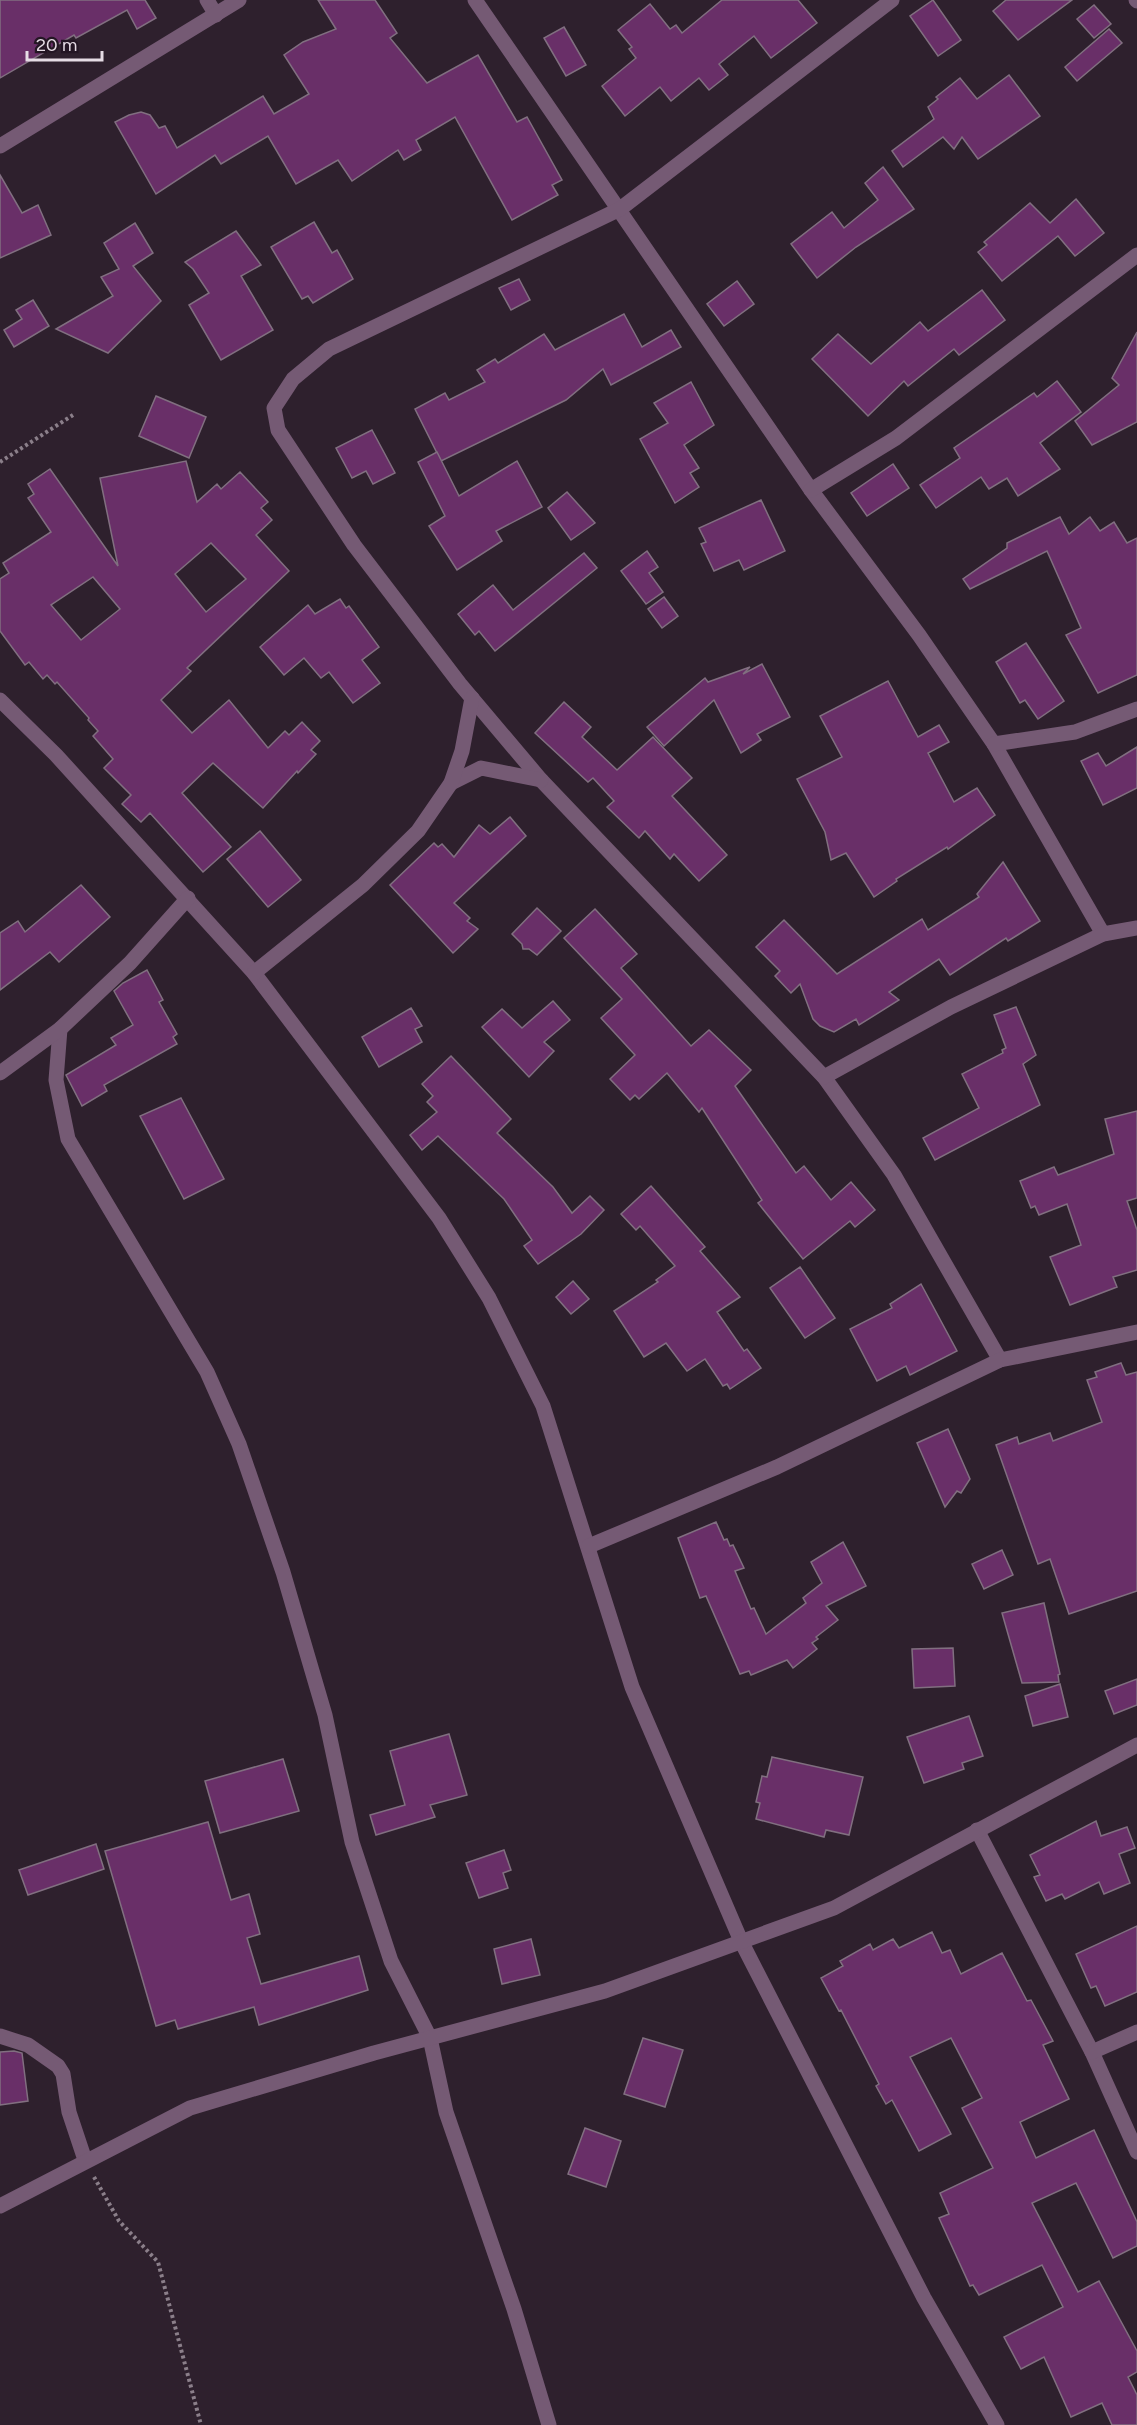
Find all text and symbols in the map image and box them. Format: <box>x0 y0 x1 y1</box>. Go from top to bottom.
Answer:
scale bar <box>27 24 102 62</box>
text: 20 m <box>36 34 77 56</box>

